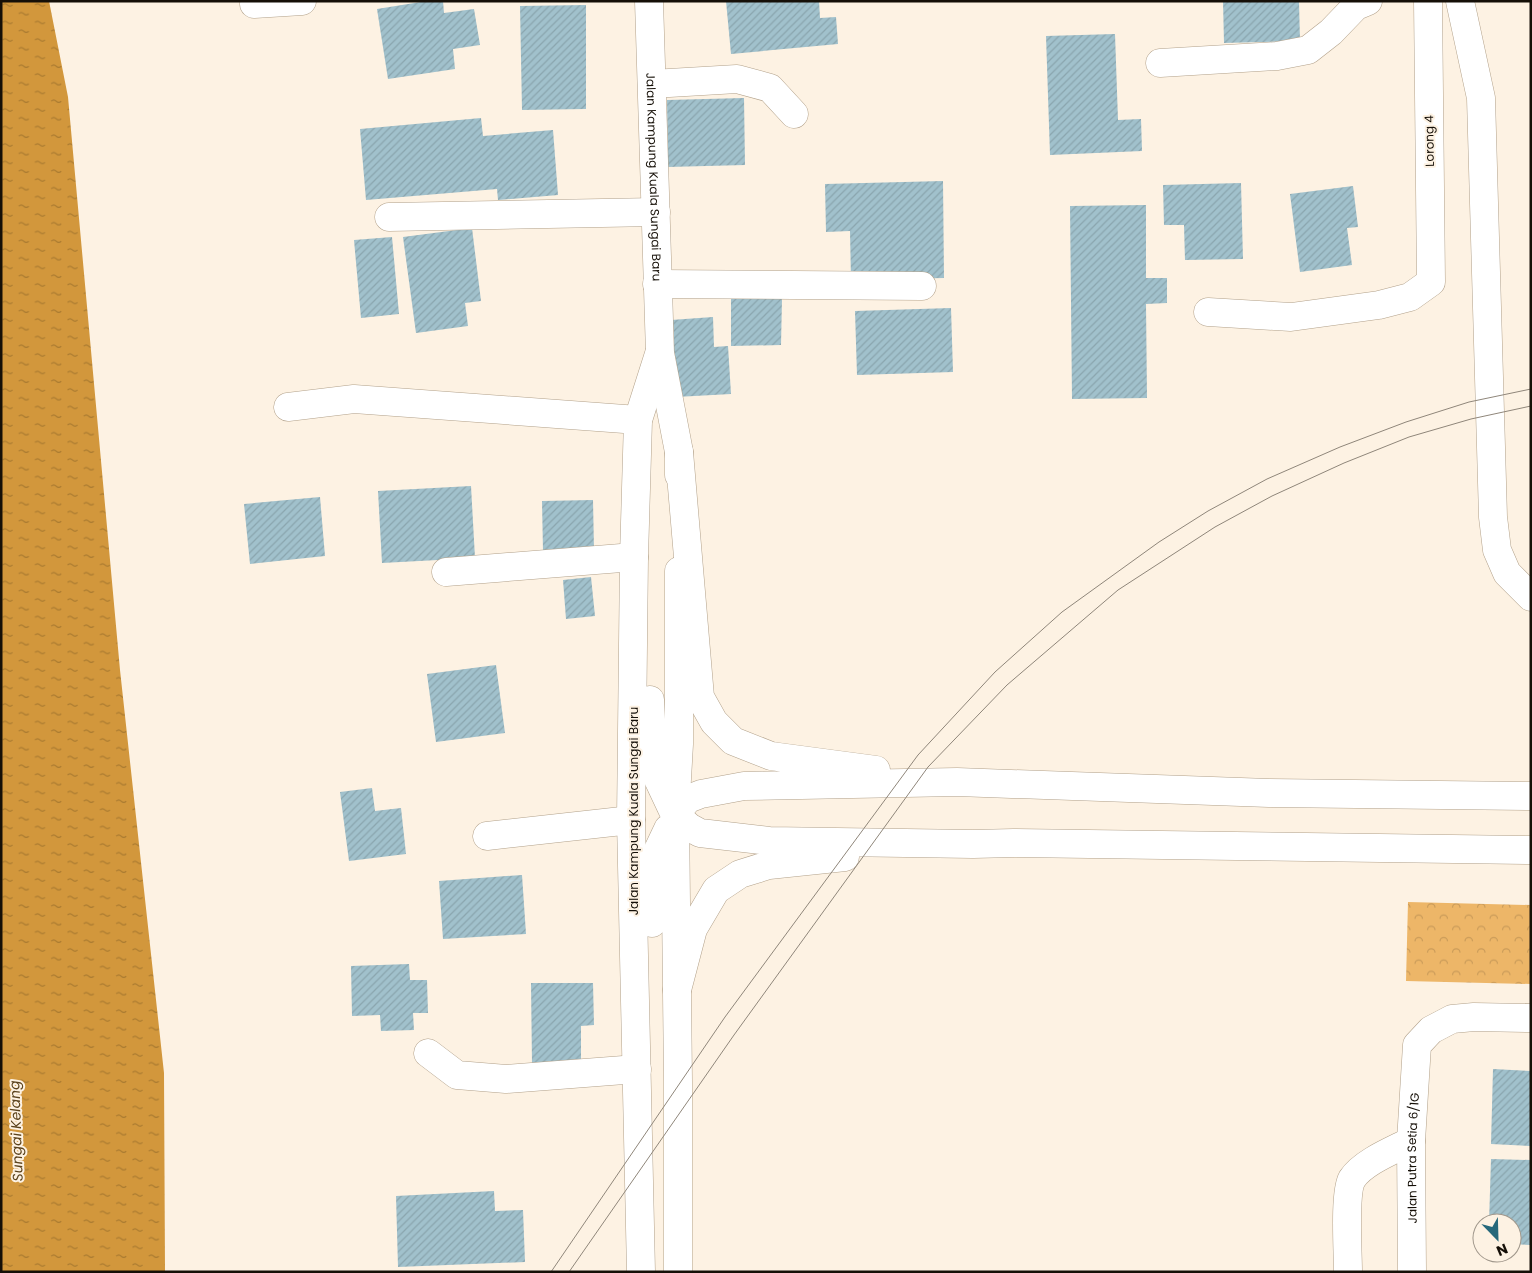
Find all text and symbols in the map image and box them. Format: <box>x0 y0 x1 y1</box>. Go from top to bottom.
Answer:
street label: Jalan Kampung Kuala Sungai Baru <box>643 72 666 282</box>
street label: Lorong 4 <box>1420 115 1438 167</box>
street label: Jalan Kampung Kuala Sungai Baru <box>625 707 642 915</box>
water label: Sungai Kelang <box>4 1080 28 1182</box>
street label: Jalan Putra Setia 6/1G <box>1402 1092 1423 1224</box>
north arrow <box>1472 1213 1522 1263</box>
text: N <box>1493 1239 1511 1261</box>

